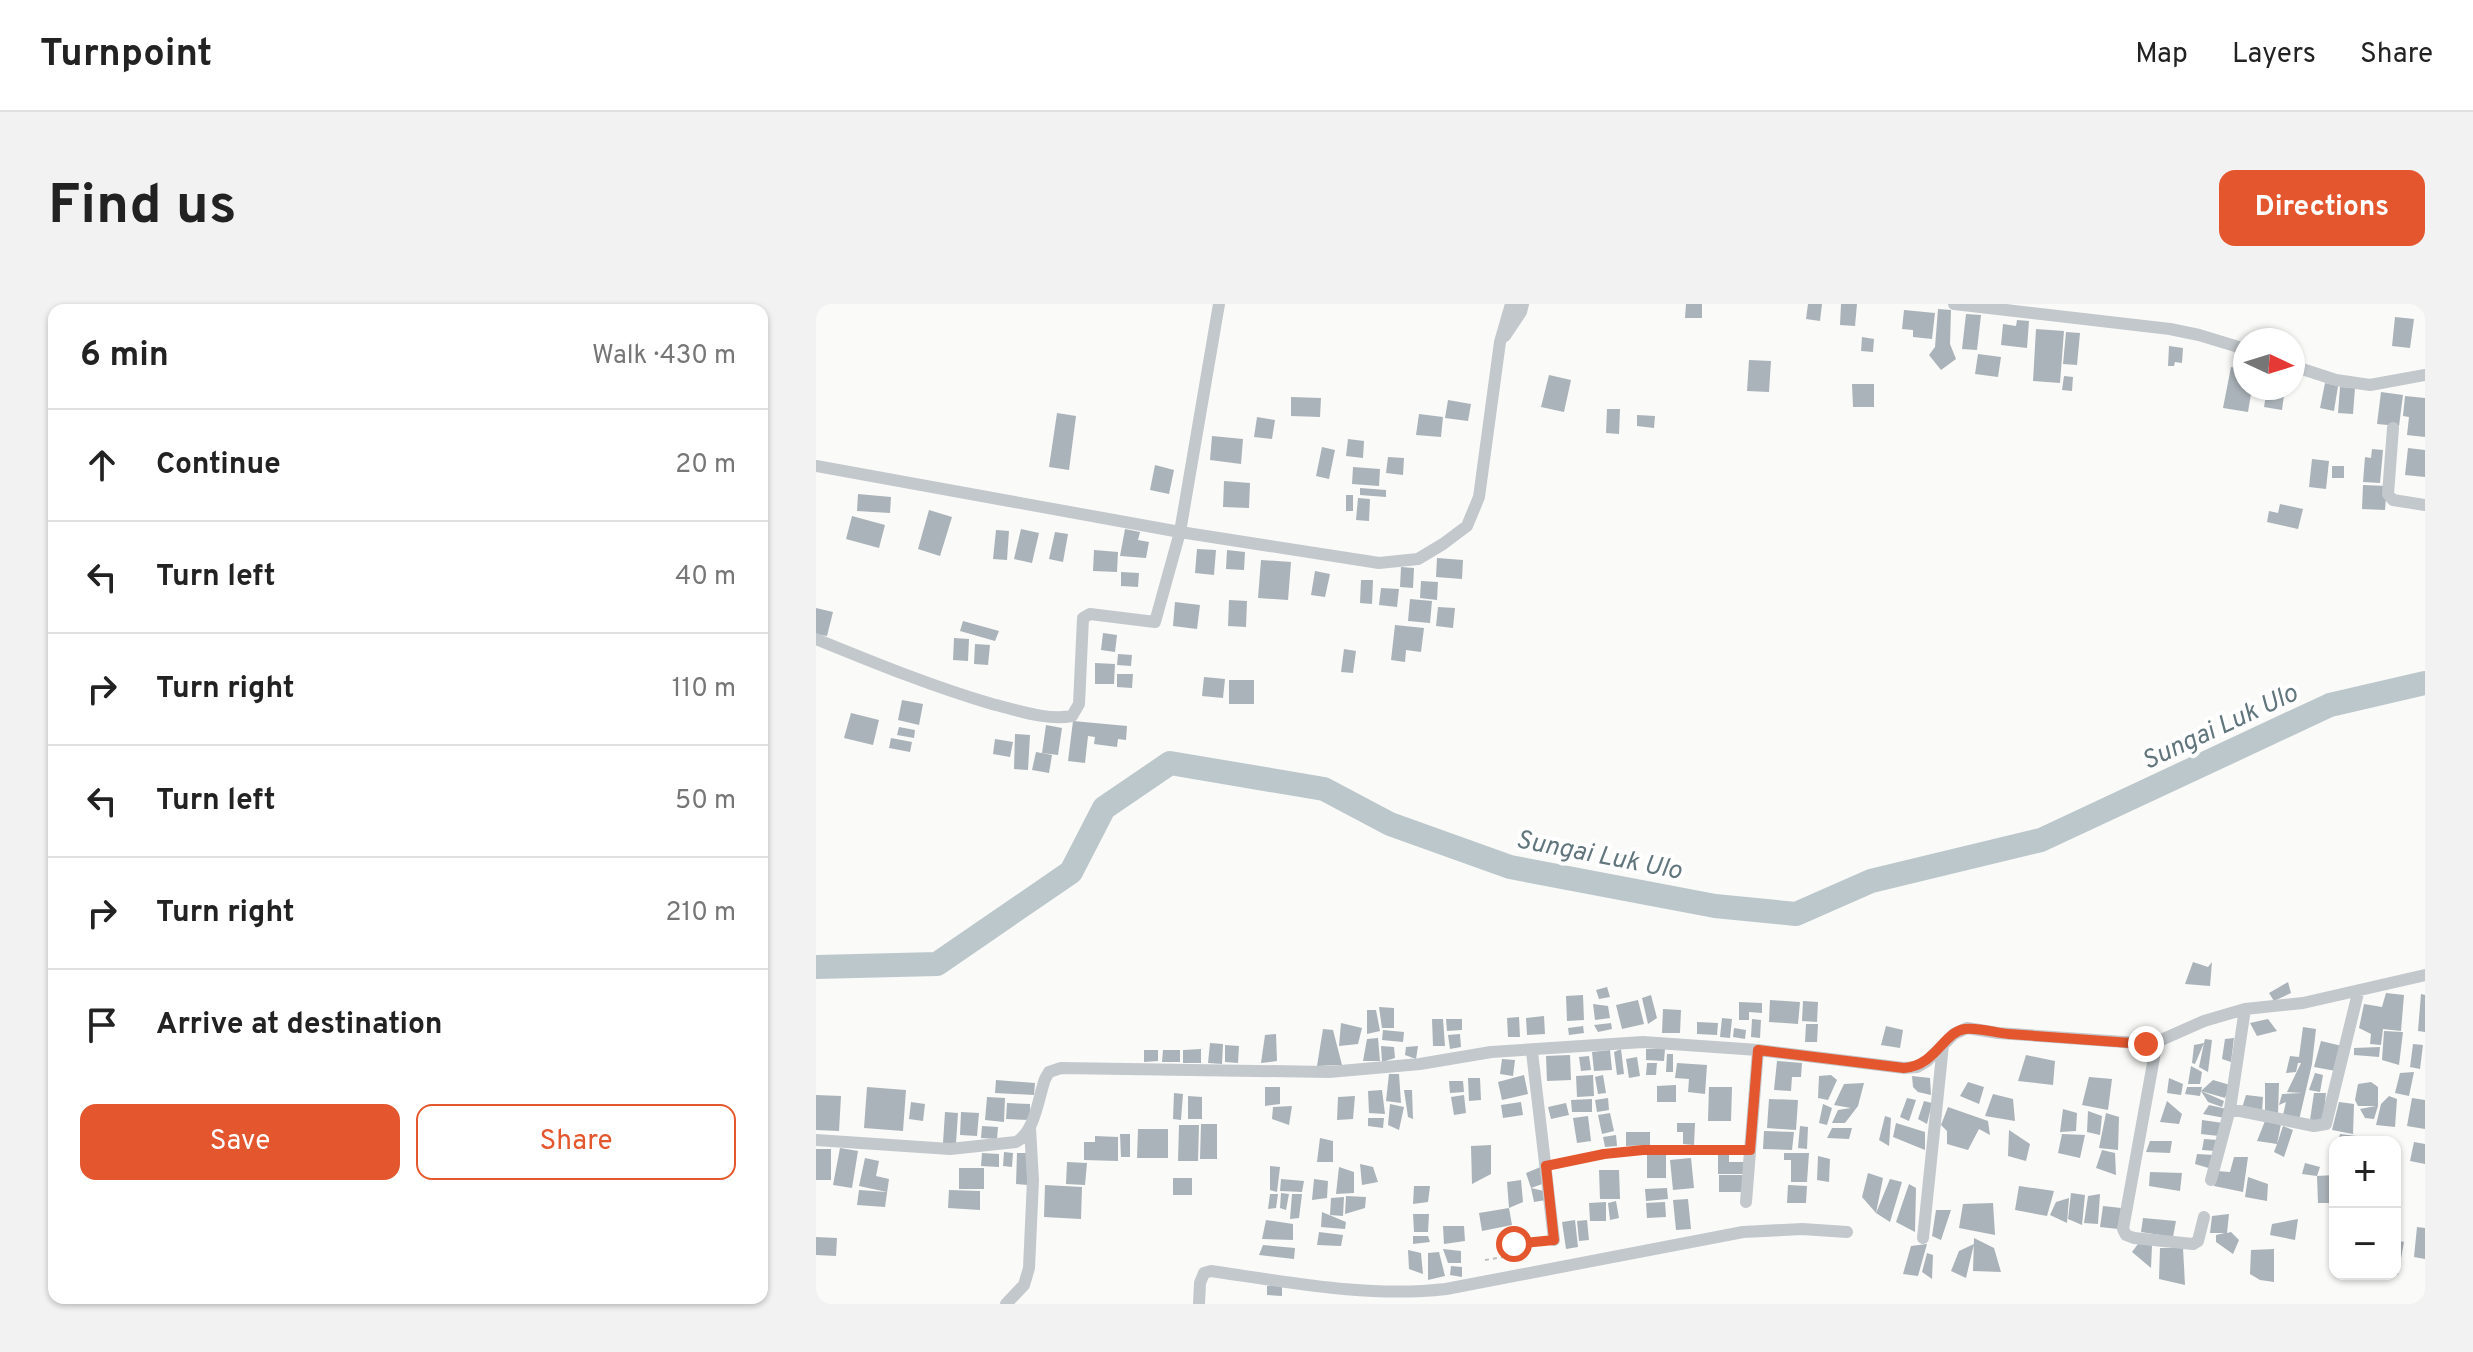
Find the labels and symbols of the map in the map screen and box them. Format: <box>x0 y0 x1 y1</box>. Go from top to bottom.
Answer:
north arrow <box>2233 328 2305 400</box>
water label: Sungai Luk Ulo <box>2137 678 2303 779</box>
water label: Sungai Luk Ulo <box>1513 824 1684 889</box>
route end <box>2128 1026 2164 1062</box>
route start <box>1496 1226 1532 1262</box>

